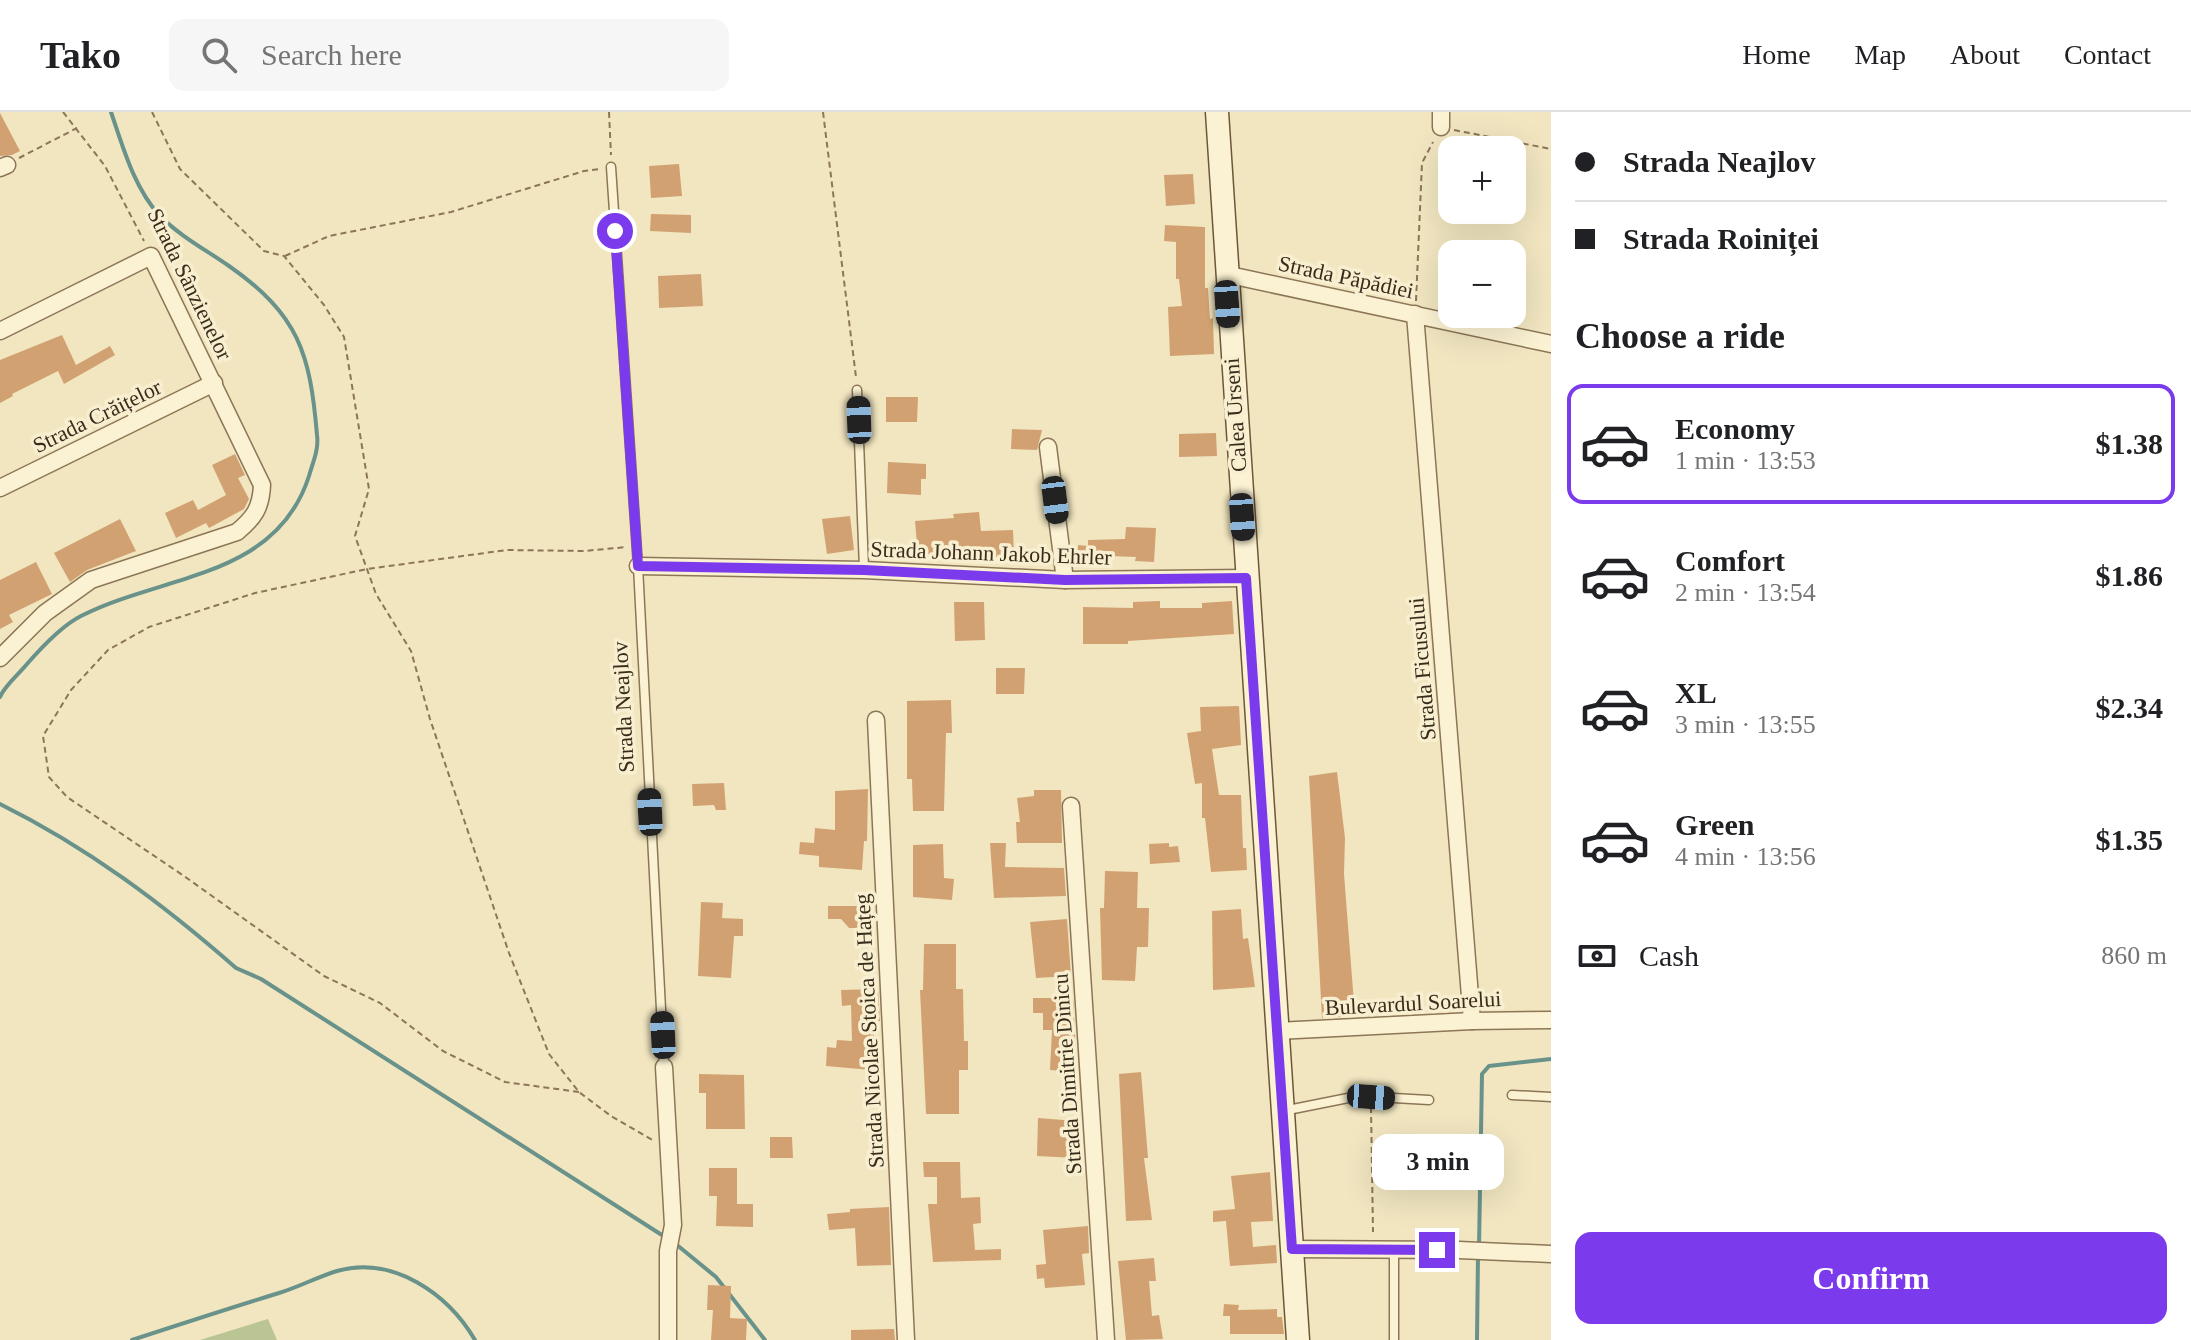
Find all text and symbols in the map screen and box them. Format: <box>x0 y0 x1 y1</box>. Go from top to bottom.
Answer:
search box <box>169 19 729 91</box>
icon: search <box>197 33 241 77</box>
text: Tako <box>40 34 121 76</box>
text: Search here <box>261 38 402 71</box>
text: Home <box>1742 39 1811 70</box>
text: Map <box>1855 39 1906 70</box>
text: About <box>1950 39 2020 70</box>
text: Contact <box>2064 39 2151 70</box>
map controls <box>1438 136 1526 328</box>
button: + <box>1438 136 1526 224</box>
text: Strada Neajlov <box>1623 145 1815 178</box>
street label: Strada Sânzienelor <box>142 204 238 364</box>
route start <box>597 213 633 249</box>
text: Strada Roiniței <box>1623 222 1819 255</box>
button: − <box>1438 240 1526 328</box>
street label: Strada Păpădiei <box>1276 250 1416 304</box>
car <box>1213 279 1241 329</box>
text: Choose a ride <box>1575 316 1785 356</box>
street label: Calea Urseni <box>1219 357 1251 473</box>
street label: Strada Crăițelor <box>29 374 166 458</box>
car <box>846 396 872 444</box>
icon: car <box>1579 408 1651 480</box>
text: Economy <box>1675 412 1795 445</box>
text: $1.38 <box>2096 427 2163 460</box>
text: 1 min · 13:53 <box>1675 446 1816 475</box>
car <box>1040 475 1070 525</box>
car <box>1228 492 1256 542</box>
street label: Strada Johann Jakob Ehrler <box>870 536 1113 570</box>
icon: car <box>1579 540 1651 612</box>
text: Comfort <box>1675 544 1785 577</box>
text: $1.86 <box>2096 559 2163 592</box>
text: 2 min · 13:54 <box>1675 578 1816 607</box>
street label: Strada Ficusului <box>1403 596 1441 742</box>
street label: Strada Neajlov <box>607 641 639 773</box>
icon: car <box>1579 672 1651 744</box>
text: XL <box>1675 676 1717 709</box>
text: $2.34 <box>2096 691 2163 724</box>
text: 3 min · 13:55 <box>1675 710 1816 739</box>
car <box>637 787 663 837</box>
icon: car <box>1579 804 1651 876</box>
text: Green <box>1675 808 1754 841</box>
text: $1.35 <box>2096 823 2163 856</box>
text: 4 min · 13:56 <box>1675 842 1816 871</box>
street label: Strada Nicolae Stoica de Hațeg <box>849 893 889 1169</box>
icon: cash <box>1575 934 1619 978</box>
text: Cash <box>1639 939 1699 972</box>
text: 860 m <box>2101 941 2167 970</box>
street label: Strada Dimitrie Dinicu <box>1047 973 1087 1175</box>
street label: Bulevardul Soarelui <box>1324 986 1502 1020</box>
car <box>650 1010 676 1060</box>
car <box>1346 1083 1396 1111</box>
callout: 3 min <box>1371 1134 1503 1190</box>
text: 3 min <box>1407 1147 1469 1176</box>
route end <box>1419 1232 1455 1268</box>
button: Confirm <box>1575 1232 2167 1324</box>

